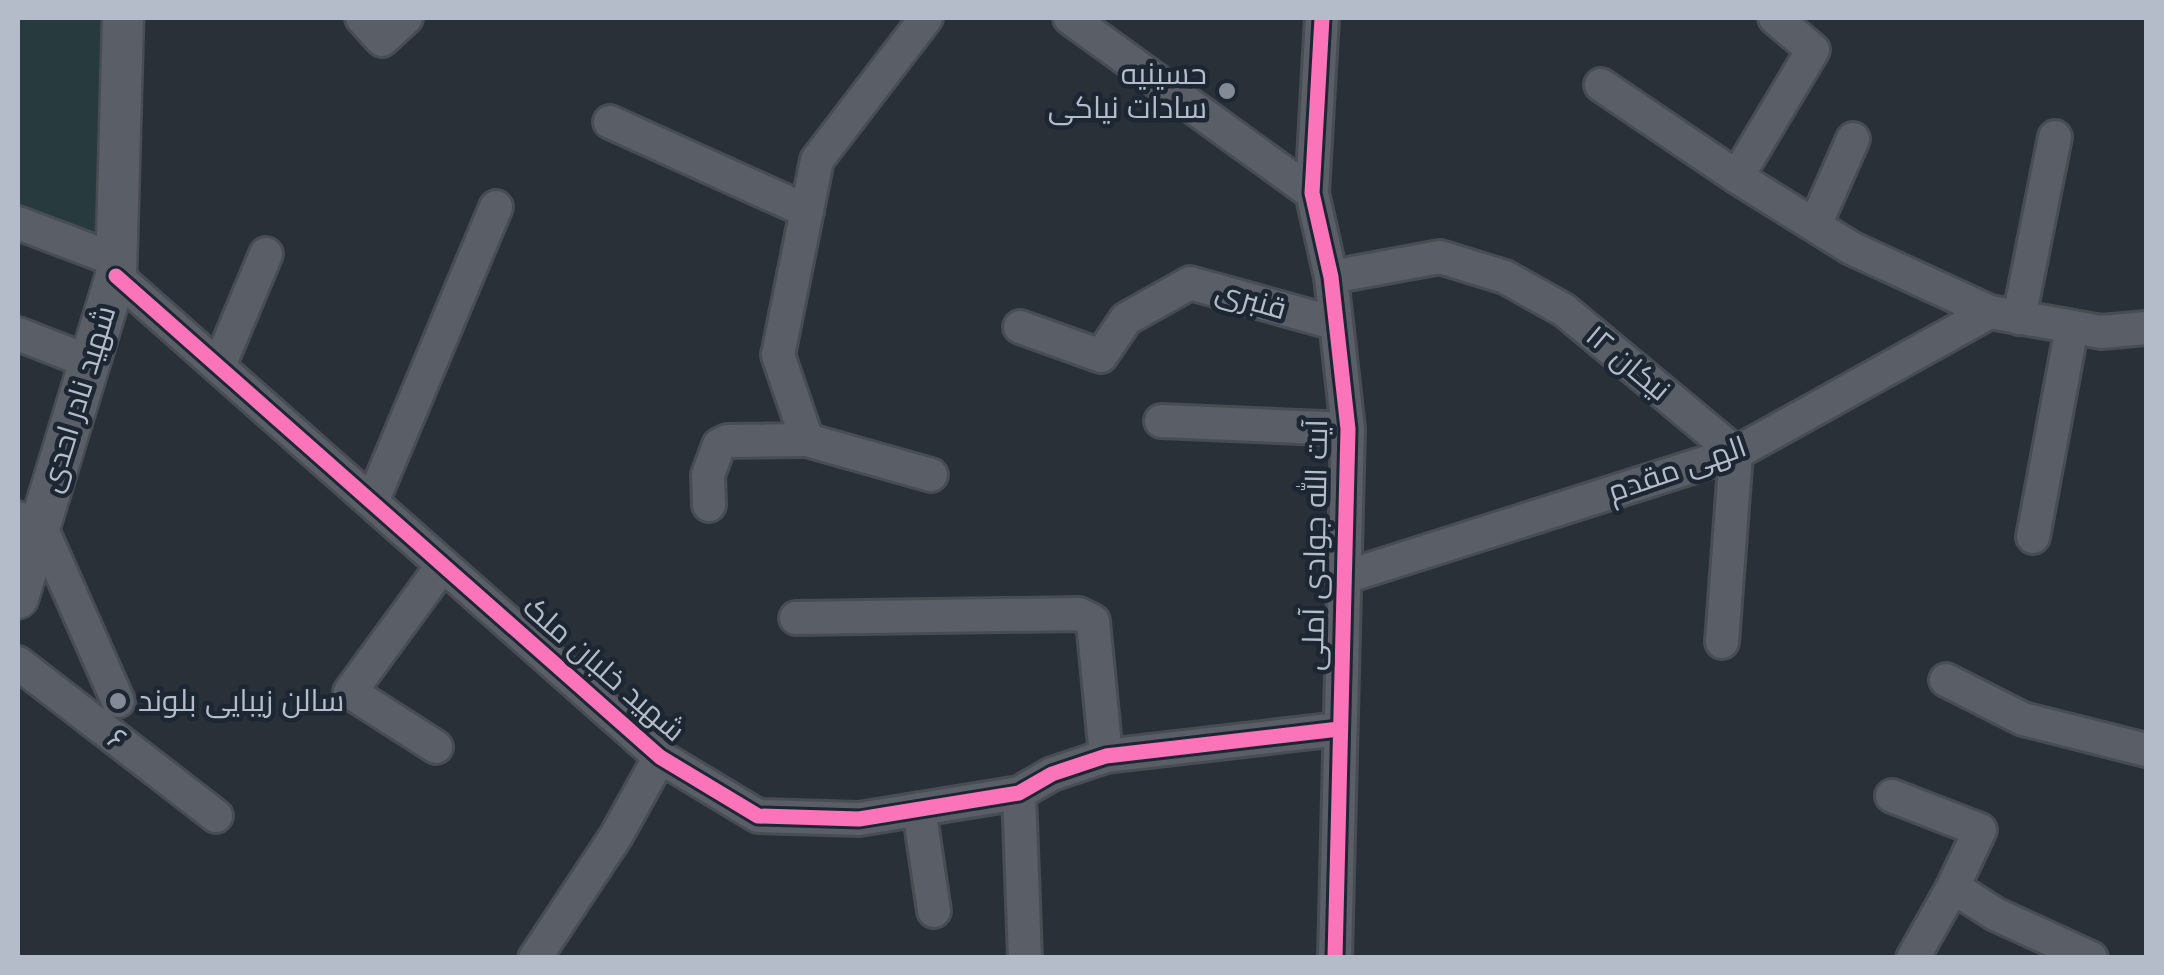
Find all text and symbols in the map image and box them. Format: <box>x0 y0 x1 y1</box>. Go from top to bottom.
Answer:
place label: حسینیه سادات نیاکی <box>1048 57 1207 126</box>
marker: حسینیه سادات نیاکی <box>1216 80 1238 102</box>
street label: قنبری <box>1212 274 1290 326</box>
street label: شهید نادر احدی <box>34 302 123 497</box>
street label: نیکان ۱۲ <box>1579 318 1677 408</box>
street label: آیت الله جوادی آملی <box>1293 419 1335 671</box>
street label: الهی مقدم <box>1603 429 1752 511</box>
street label: شهید خلبان ملک <box>516 590 692 749</box>
place label: سالن زیبایی بلوند <box>138 684 344 719</box>
marker: سالن زیبایی بلوند <box>107 690 129 712</box>
street label: ۶ <box>101 721 133 756</box>

